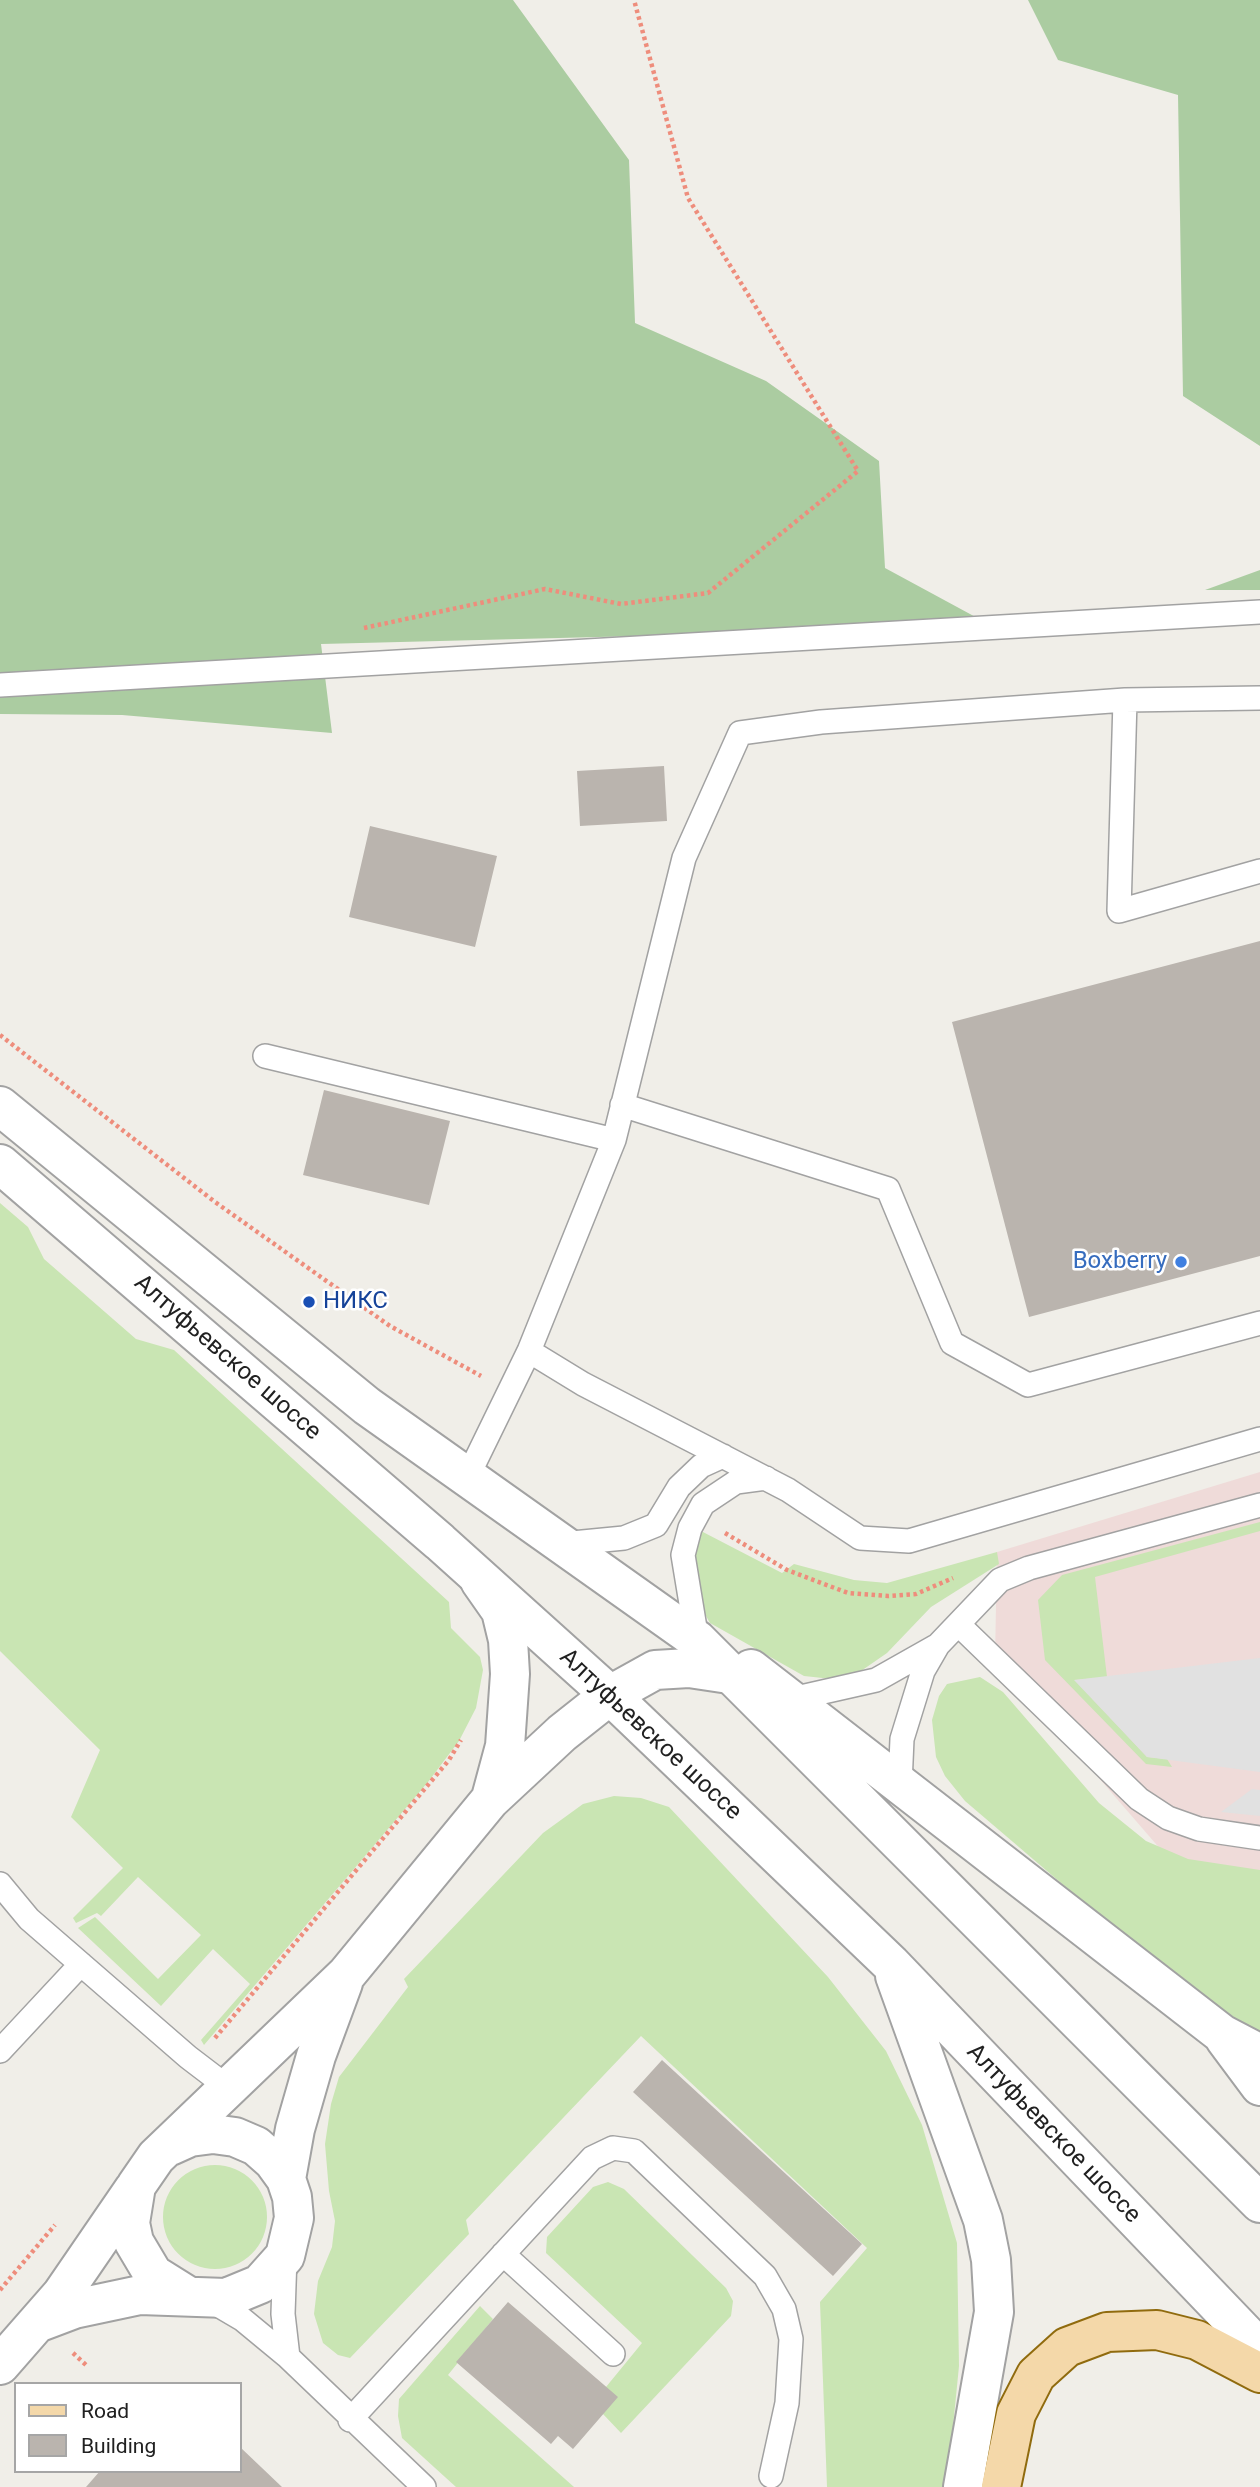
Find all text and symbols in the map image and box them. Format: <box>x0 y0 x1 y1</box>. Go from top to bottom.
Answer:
place label: Boxberry <box>1073 1248 1167 1276</box>
marker: Boxberry <box>1173 1254 1189 1270</box>
street label: Алтуфьевское шоссе <box>128 1269 326 1447</box>
place label: НИКС <box>323 1288 388 1316</box>
marker: НИКС <box>301 1294 317 1310</box>
street label: Алтуфьевское шоссе <box>553 1643 747 1827</box>
street label: Алтуфьевское шоссе <box>960 2038 1146 2230</box>
legend <box>14 2382 242 2473</box>
text: Road <box>81 2399 129 2423</box>
text: Building <box>81 2434 156 2458</box>

